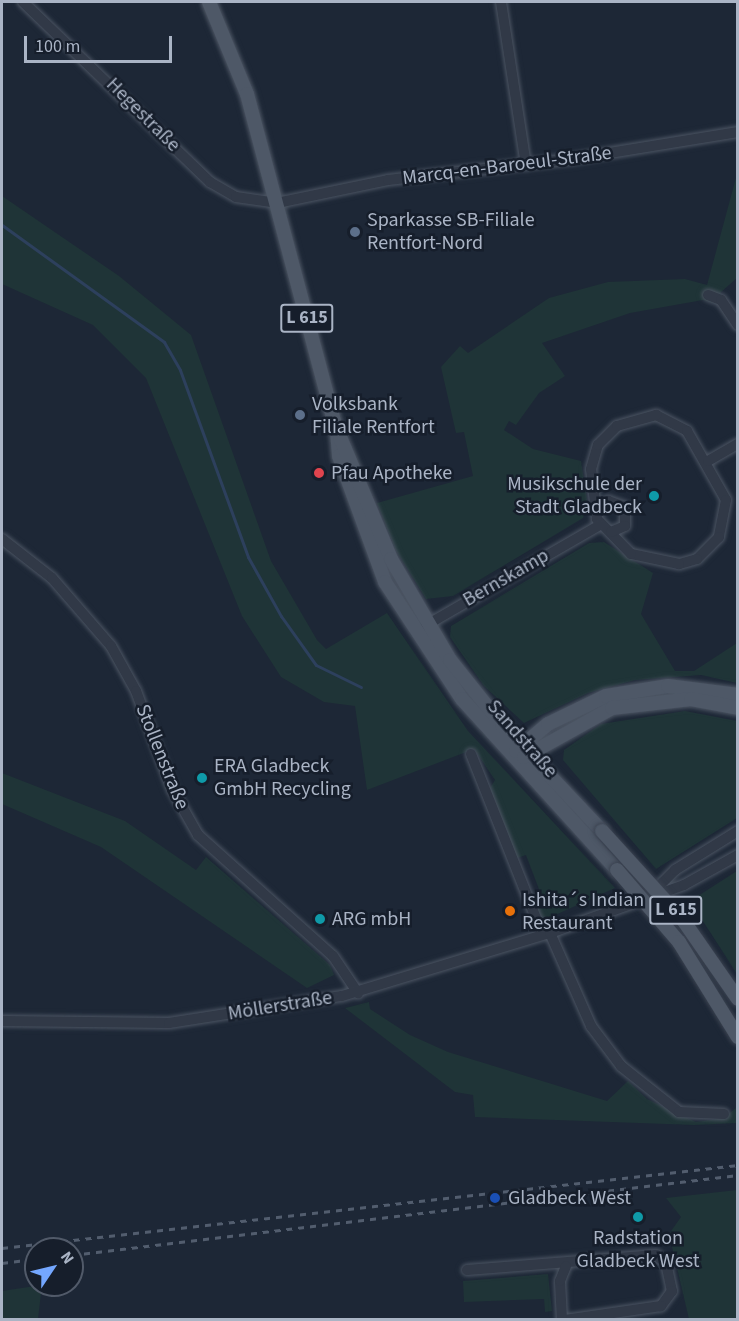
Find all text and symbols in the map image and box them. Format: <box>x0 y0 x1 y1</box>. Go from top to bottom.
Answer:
scale bar <box>27 24 176 62</box>
text: 100 m <box>35 34 80 59</box>
street label: Hegestraße <box>101 73 185 157</box>
street label: Marcq-en-Baroeul-Straße <box>401 141 613 191</box>
place label: Sparkasse SB-Filiale Rentfort-Nord <box>367 208 535 255</box>
marker: Sparkasse SB-Filiale Rentfort-Nord <box>348 225 362 239</box>
road number: L 615 <box>280 303 334 333</box>
place label: Volksbank Filiale Rentfort <box>312 392 435 439</box>
marker: Volksbank Filiale Rentfort <box>293 408 307 422</box>
place label: Pfau Apotheke <box>331 461 452 485</box>
marker: Pfau Apotheke <box>312 466 326 480</box>
place label: Musikschule der Stadt Gladbeck <box>507 472 642 519</box>
marker: Musikschule der Stadt Gladbeck <box>647 489 661 503</box>
street label: Bernskamp <box>459 544 553 612</box>
street label: Sandstraße <box>482 695 562 783</box>
street label: Stollenstraße <box>130 701 194 813</box>
place label: ERA Gladbeck GmbH Recycling <box>214 754 351 801</box>
marker: ERA Gladbeck GmbH Recycling <box>195 771 209 785</box>
place label: Ishita´s Indian Restaurant <box>522 888 644 935</box>
road number: L 615 <box>649 895 703 925</box>
marker: Ishita´s Indian Restaurant <box>503 904 517 918</box>
place label: ARG mbH <box>332 907 411 931</box>
marker: ARG mbH <box>313 912 327 926</box>
street label: Möllerstraße <box>226 986 334 1026</box>
place label: Gladbeck West <box>508 1186 631 1210</box>
marker: Gladbeck West <box>486 1189 504 1207</box>
marker: Radstation Gladbeck West <box>631 1210 645 1224</box>
place label: Radstation Gladbeck West <box>577 1226 699 1273</box>
north arrow <box>24 1237 84 1297</box>
text: N <box>55 1247 79 1268</box>

